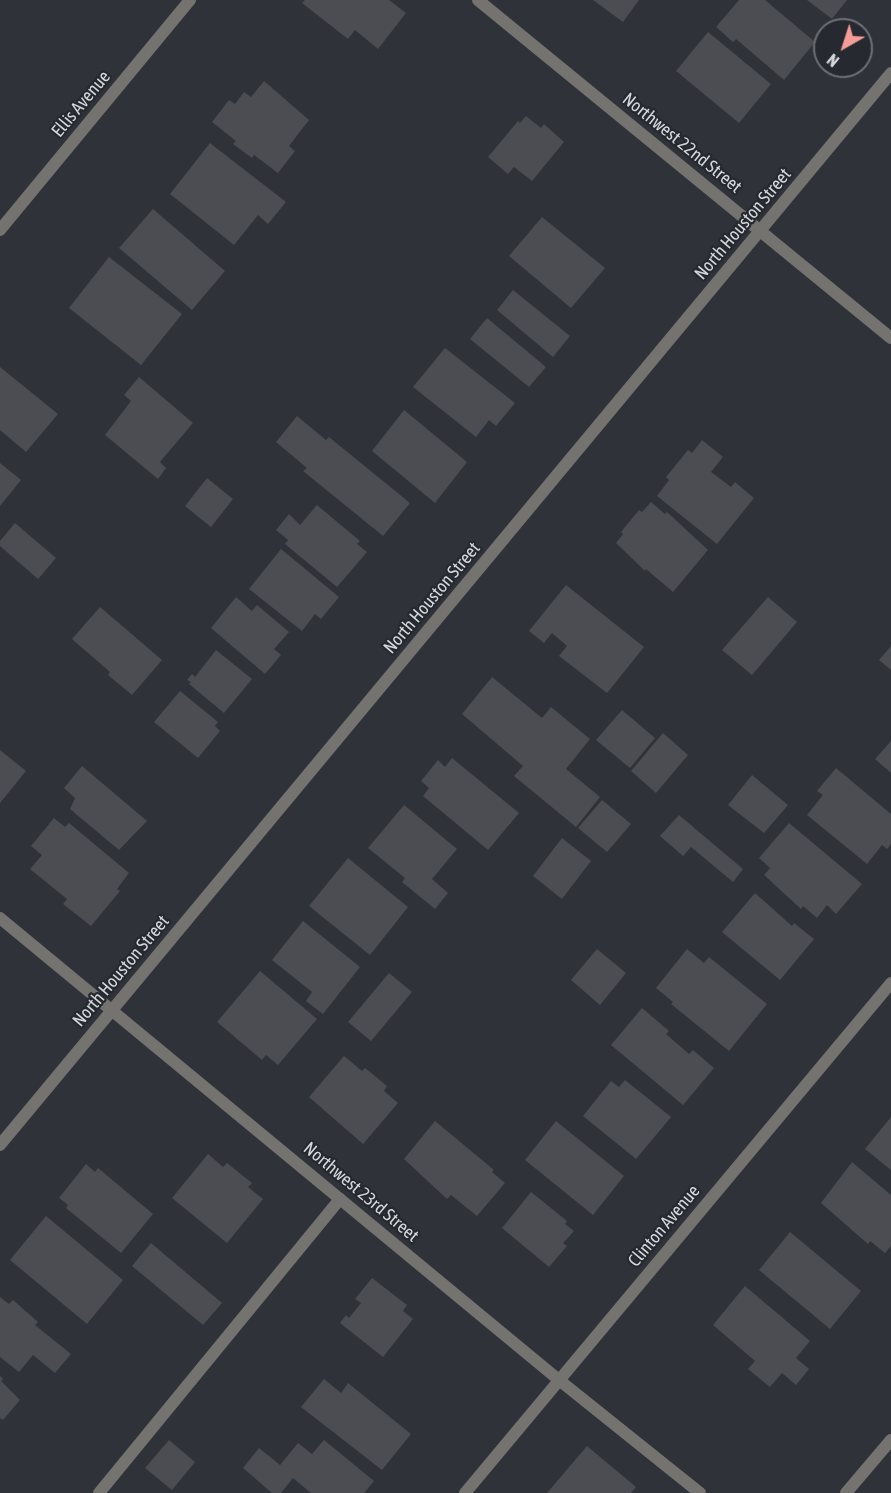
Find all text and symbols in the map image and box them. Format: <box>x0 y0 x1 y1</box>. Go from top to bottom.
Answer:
north arrow <box>813 18 873 78</box>
text: N <box>824 50 842 70</box>
street label: Ellis Avenue <box>47 66 115 142</box>
street label: Northwest 22nd Street <box>618 88 746 198</box>
street label: North Houston Street <box>690 164 796 284</box>
street label: North Houston Street <box>379 538 485 658</box>
street label: North Houston Street <box>68 911 174 1031</box>
street label: Northwest 23rd Street <box>299 1138 423 1246</box>
street label: Clinton Avenue <box>624 1181 704 1271</box>

